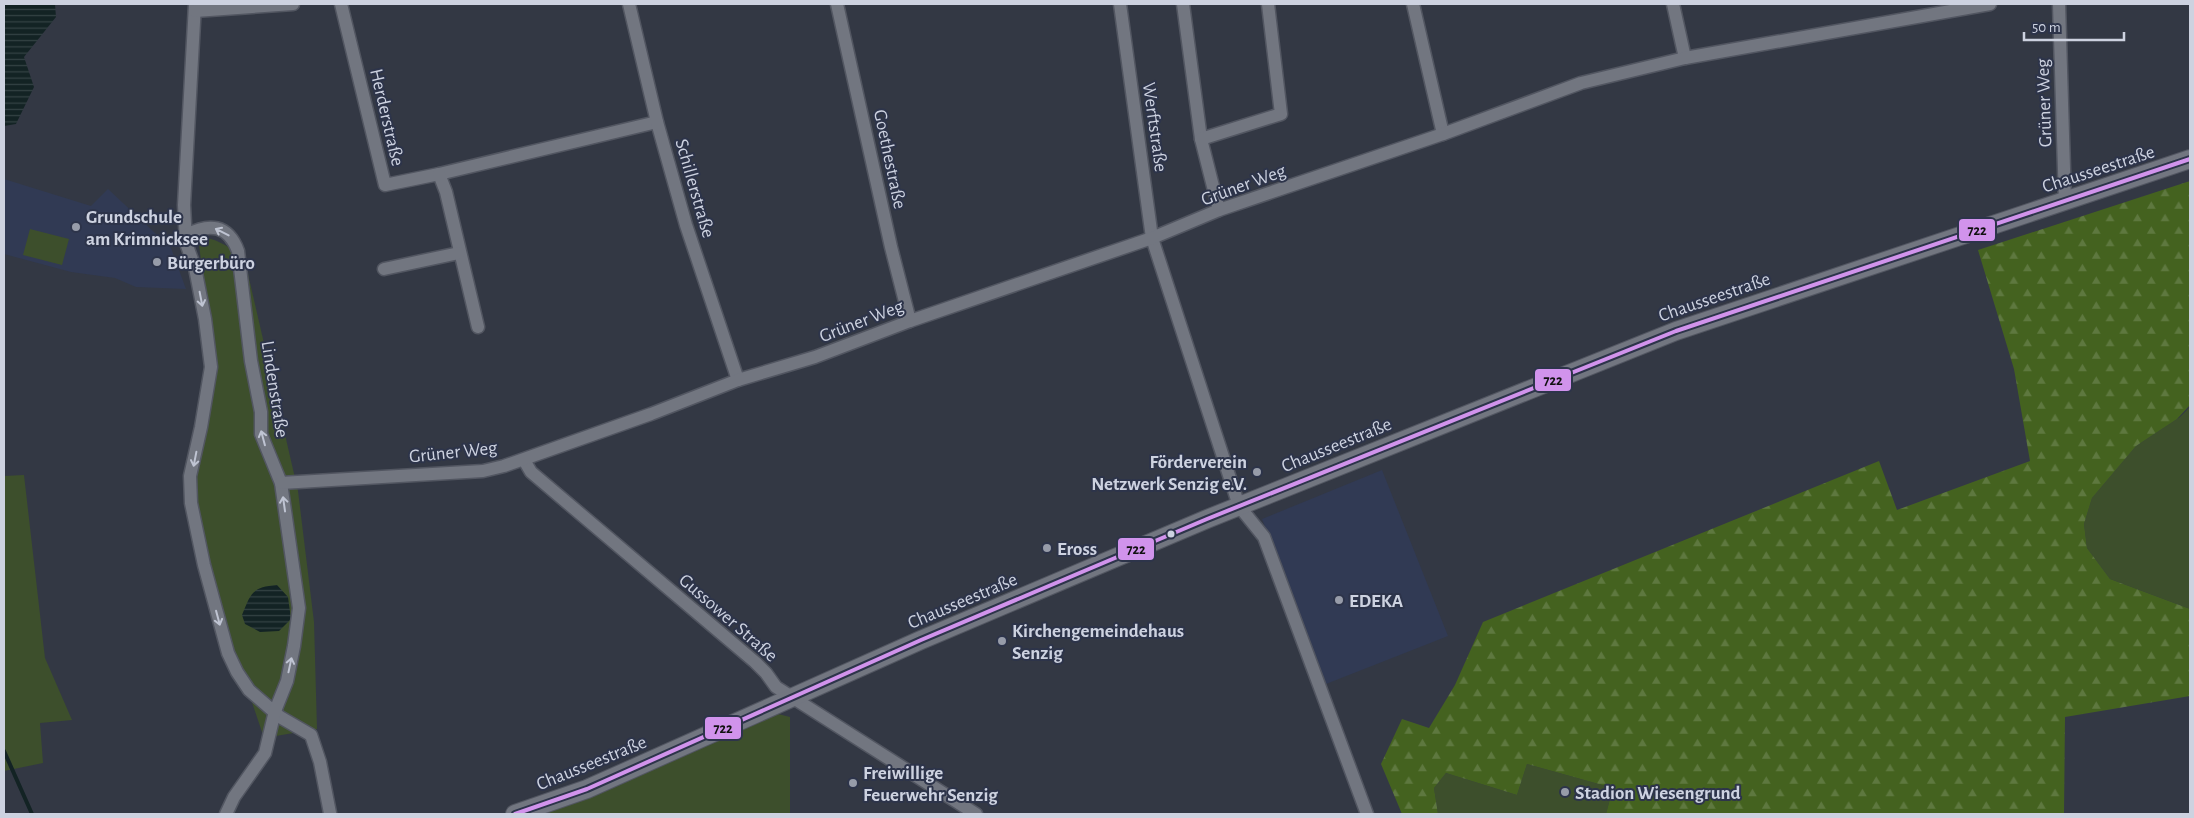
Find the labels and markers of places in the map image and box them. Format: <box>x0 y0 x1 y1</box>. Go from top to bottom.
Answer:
place label: Grundschule am Krimnicksee <box>86 208 208 249</box>
marker: Grundschule am Krimnicksee <box>70 221 82 233</box>
place label: Bürgerbüro <box>167 254 255 273</box>
marker: Bürgerbüro <box>151 256 163 268</box>
place label: Förderverein Netzwerk Senzig e.V. <box>1091 453 1247 494</box>
marker: Förderverein Netzwerk Senzig e.V. <box>1251 466 1263 478</box>
unlabelled marker <box>1166 529 1176 539</box>
place label: Eross <box>1057 540 1097 559</box>
marker: Eross <box>1041 542 1053 554</box>
place label: EDEKA <box>1349 592 1404 611</box>
marker: EDEKA <box>1333 594 1345 606</box>
place label: Kirchengemeindehaus Senzig <box>1012 622 1184 663</box>
marker: Kirchengemeindehaus Senzig <box>996 635 1008 647</box>
place label: Freiwillige Feuerwehr Senzig <box>863 764 998 805</box>
marker: Freiwillige Feuerwehr Senzig <box>847 777 859 789</box>
place label: Stadion Wiesengrund <box>1575 784 1741 803</box>
marker: Stadion Wiesengrund <box>1559 786 1571 798</box>

